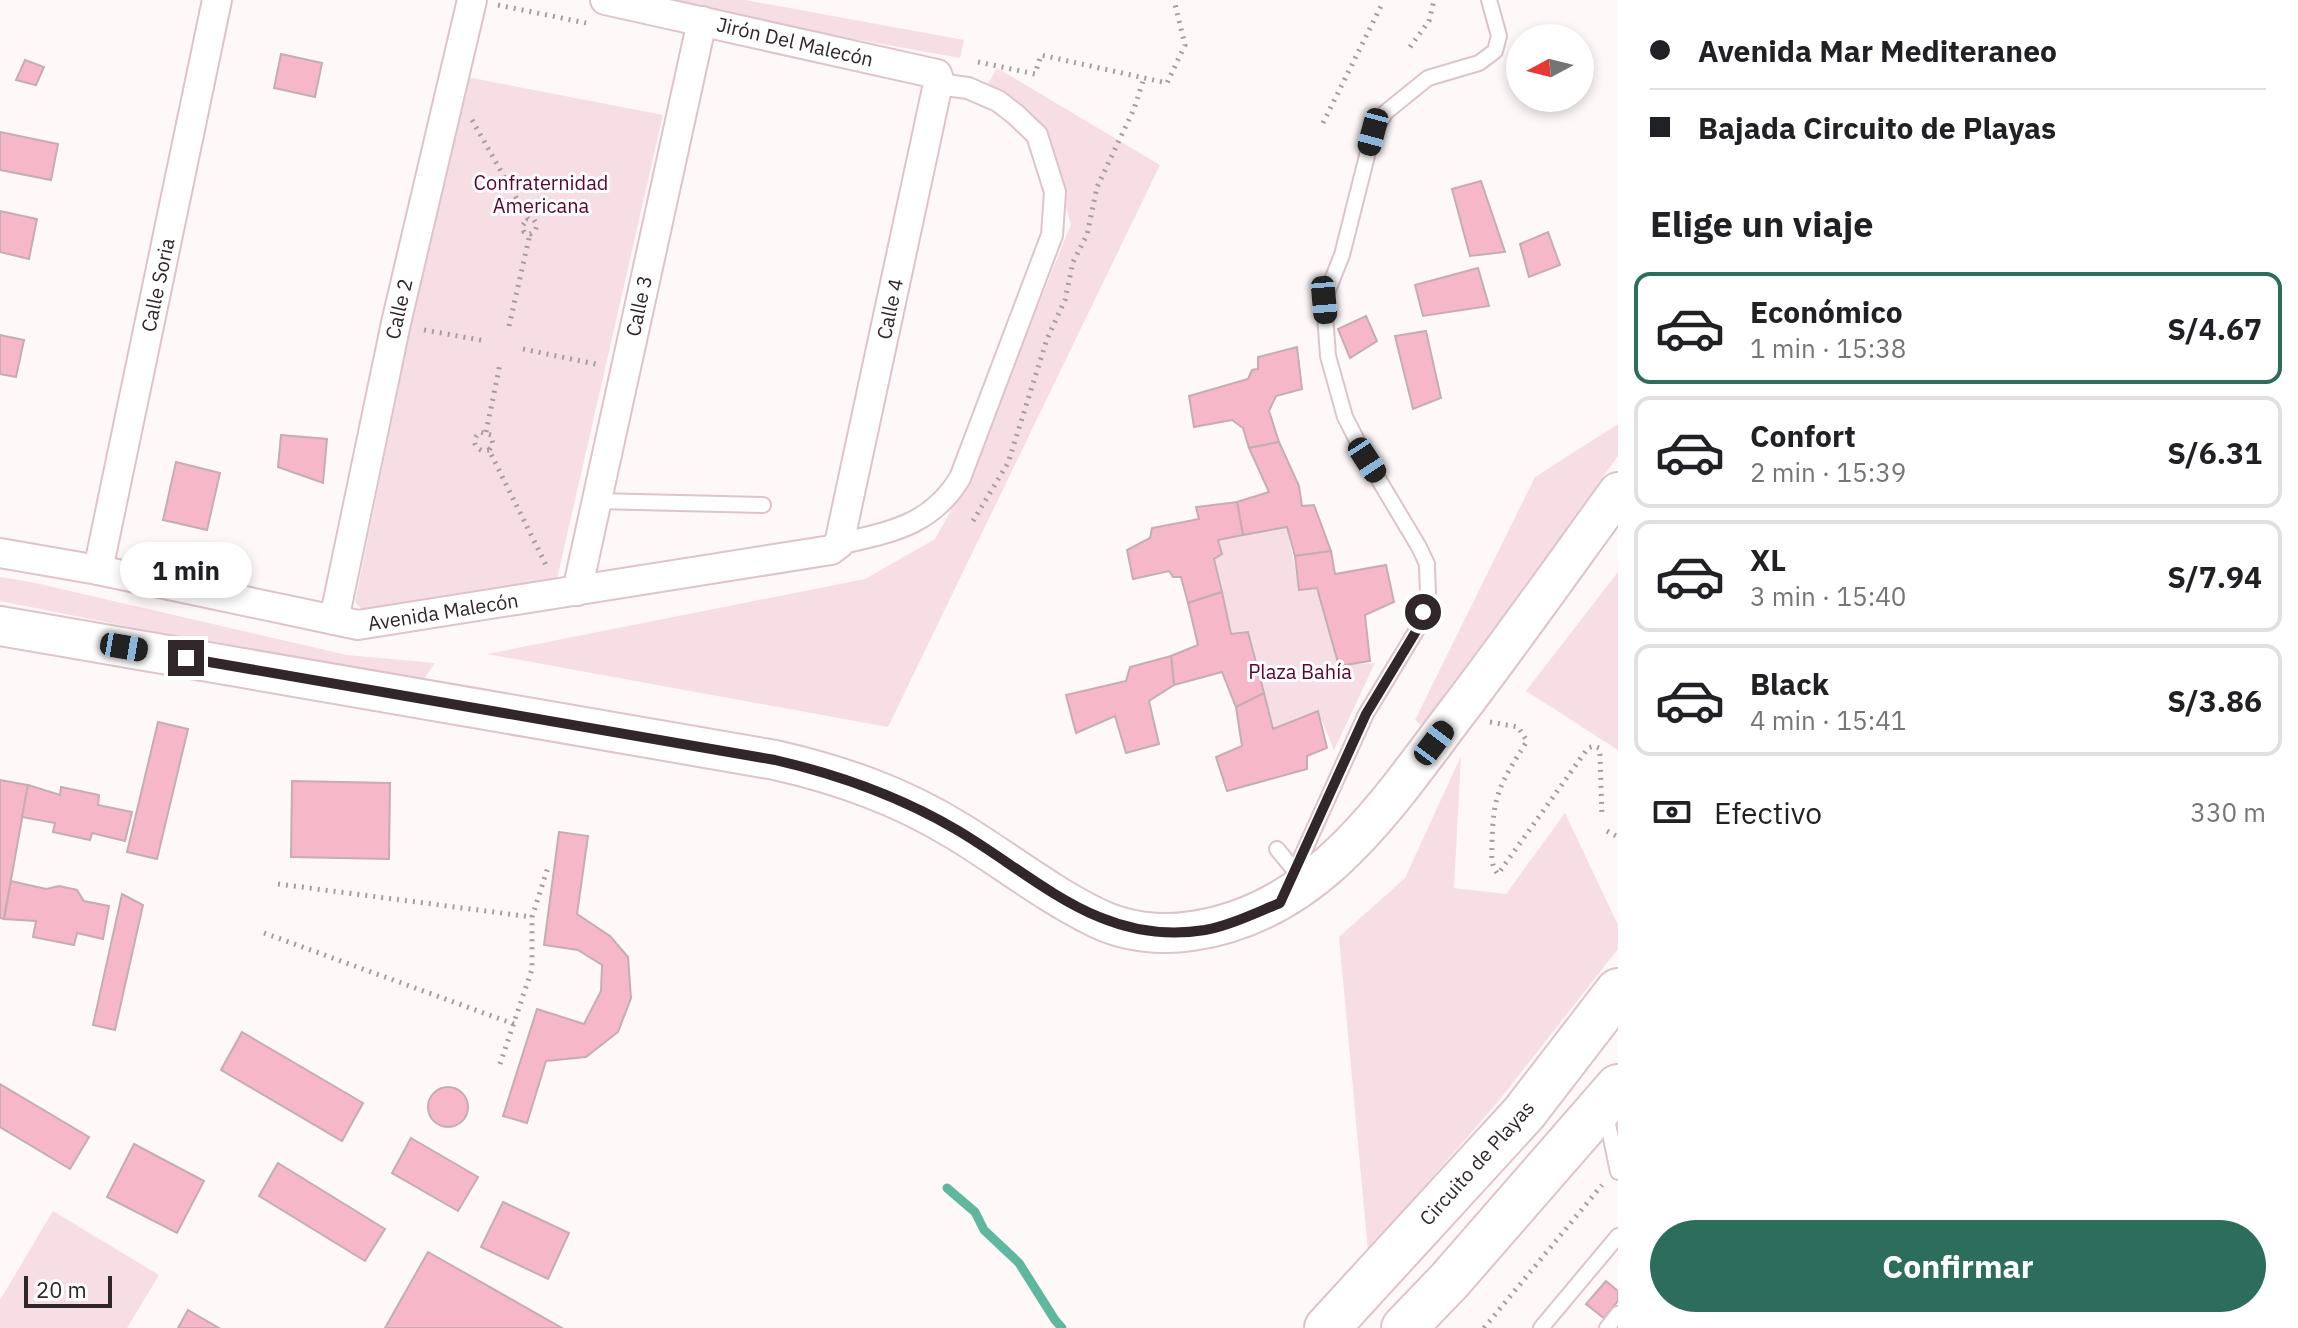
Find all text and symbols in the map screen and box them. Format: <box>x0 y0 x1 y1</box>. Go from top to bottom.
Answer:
street label: Jirón Del Malecón <box>714 10 876 73</box>
north arrow <box>1506 24 1594 112</box>
map controls <box>1506 24 1594 112</box>
text: Avenida Mar Mediteraneo <box>1698 31 2057 70</box>
car <box>1355 106 1391 158</box>
text: Bajada Circuito de Playas <box>1698 108 2056 147</box>
park label: Confraternidad Americana <box>474 169 608 219</box>
text: Elige un viaje <box>1650 200 1874 247</box>
street label: Calle Soria <box>134 235 181 334</box>
street label: Calle 3 <box>619 273 658 339</box>
car <box>1310 275 1338 325</box>
street label: Calle 2 <box>378 276 419 342</box>
street label: Calle 4 <box>870 276 909 342</box>
icon: car <box>1654 292 1726 364</box>
text: Económico <box>1750 292 1903 331</box>
text: S/4.67 <box>2167 309 2262 348</box>
text: 1 min · 15:38 <box>1750 331 1906 365</box>
icon: car <box>1654 416 1726 488</box>
text: Confort <box>1750 416 1856 455</box>
car <box>1344 433 1390 487</box>
text: S/6.31 <box>2167 433 2262 472</box>
text: 2 min · 15:39 <box>1750 455 1906 489</box>
icon: car <box>1654 540 1726 612</box>
text: XL <box>1750 540 1786 579</box>
callout: 1 min <box>120 542 252 598</box>
text: 1 min <box>152 553 220 587</box>
text: S/7.94 <box>2167 557 2262 596</box>
text: 3 min · 15:40 <box>1750 579 1906 613</box>
street label: Avenida Malecón <box>366 586 520 637</box>
route start <box>1405 594 1441 630</box>
car <box>98 631 150 663</box>
route end <box>168 640 204 676</box>
park label: Plaza Bahía <box>1248 658 1352 685</box>
icon: car <box>1654 664 1726 736</box>
text: Black <box>1750 664 1829 703</box>
text: S/3.86 <box>2167 681 2262 720</box>
text: 4 min · 15:41 <box>1750 703 1906 737</box>
car <box>1410 717 1458 769</box>
icon: cash <box>1650 790 1694 834</box>
text: Efectivo <box>1714 793 1822 832</box>
text: 330 m <box>2190 795 2266 829</box>
street label: Circuito de Playas <box>1413 1094 1540 1231</box>
button: Confirmar <box>1650 1220 2266 1312</box>
scale bar <box>24 1272 112 1308</box>
text: 20 m <box>36 1275 87 1304</box>

